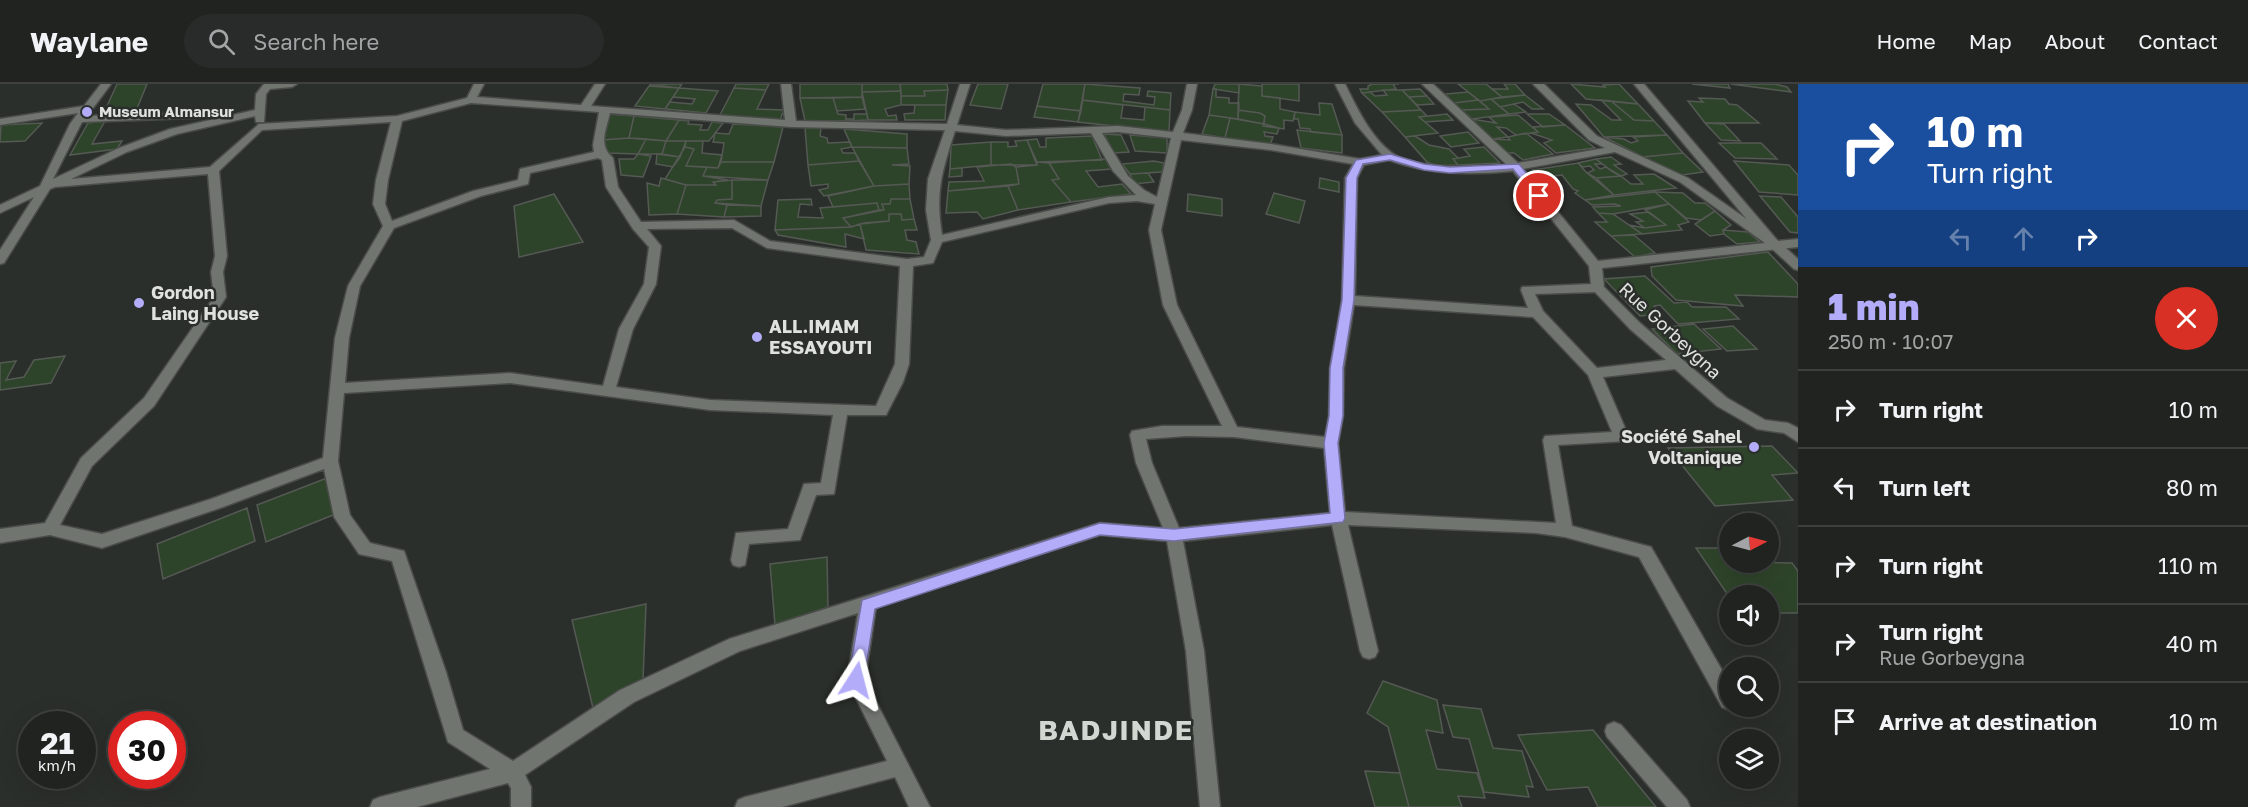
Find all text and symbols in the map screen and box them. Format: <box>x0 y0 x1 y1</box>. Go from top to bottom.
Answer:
search box <box>184 14 604 68</box>
text: Waylane <box>30 25 148 58</box>
icon: search <box>205 25 238 58</box>
text: Search here <box>253 28 379 55</box>
text: Home <box>1876 28 1936 54</box>
text: Map <box>1969 28 2012 54</box>
text: About <box>2045 28 2105 54</box>
text: Contact <box>2138 28 2218 54</box>
place label: Museum Almansur <box>99 102 234 120</box>
marker: Museum Almansur <box>80 105 94 119</box>
text: 10 m <box>1927 106 2023 156</box>
icon: right <box>1828 108 1906 186</box>
text: Turn right <box>1927 157 2053 189</box>
pin <box>1513 170 1564 221</box>
icon: arrive <box>1522 179 1555 212</box>
icon: left <box>1944 222 1977 255</box>
icon: ahead <box>2007 222 2040 255</box>
icon: right <box>2070 222 2103 255</box>
street label: Rue Gorbeygna <box>1615 277 1726 383</box>
place label: Gordon Laing House <box>151 281 260 324</box>
text: 1 min <box>1828 285 1919 328</box>
button: close <box>2155 287 2218 350</box>
marker: Gordon Laing House <box>132 296 146 310</box>
place label: ALL.IMAM ESSAYOUTI <box>769 315 872 358</box>
text: 250 m · 10:07 <box>1828 329 1953 353</box>
marker: ALL.IMAM ESSAYOUTI <box>750 330 764 344</box>
icon: right <box>1828 393 1861 426</box>
text: Turn right <box>1879 396 1983 423</box>
text: 10 m <box>2169 396 2218 423</box>
place label: Société Sahel Voltanique <box>1621 425 1742 468</box>
marker: Société Sahel Voltanique <box>1747 440 1761 454</box>
icon: left <box>1828 471 1861 504</box>
text: Turn left <box>1879 474 1970 501</box>
text: 80 m <box>2166 474 2218 501</box>
north arrow <box>1719 513 1779 573</box>
map controls <box>1719 513 1779 789</box>
icon: right <box>1828 549 1861 582</box>
text: Turn right <box>1879 552 1983 579</box>
text: 110 m <box>2158 552 2218 579</box>
button: sound <box>1719 585 1779 645</box>
text: Turn right <box>1879 618 1983 645</box>
icon: right <box>1828 627 1861 660</box>
text: 40 m <box>2166 630 2218 657</box>
text: Rue Gorbeygna <box>1879 645 2025 669</box>
position arrow <box>824 648 888 712</box>
button: search <box>1719 657 1779 717</box>
icon: arrive <box>1828 705 1861 738</box>
text: Arrive at destination <box>1879 708 2097 735</box>
text: 10 m <box>2169 708 2218 735</box>
speed limit sign: 30 <box>108 711 186 789</box>
district label: BADJINDE <box>1038 713 1194 746</box>
text: 21 <box>40 725 74 761</box>
button: layers <box>1719 729 1779 789</box>
text: km/h <box>38 756 76 774</box>

